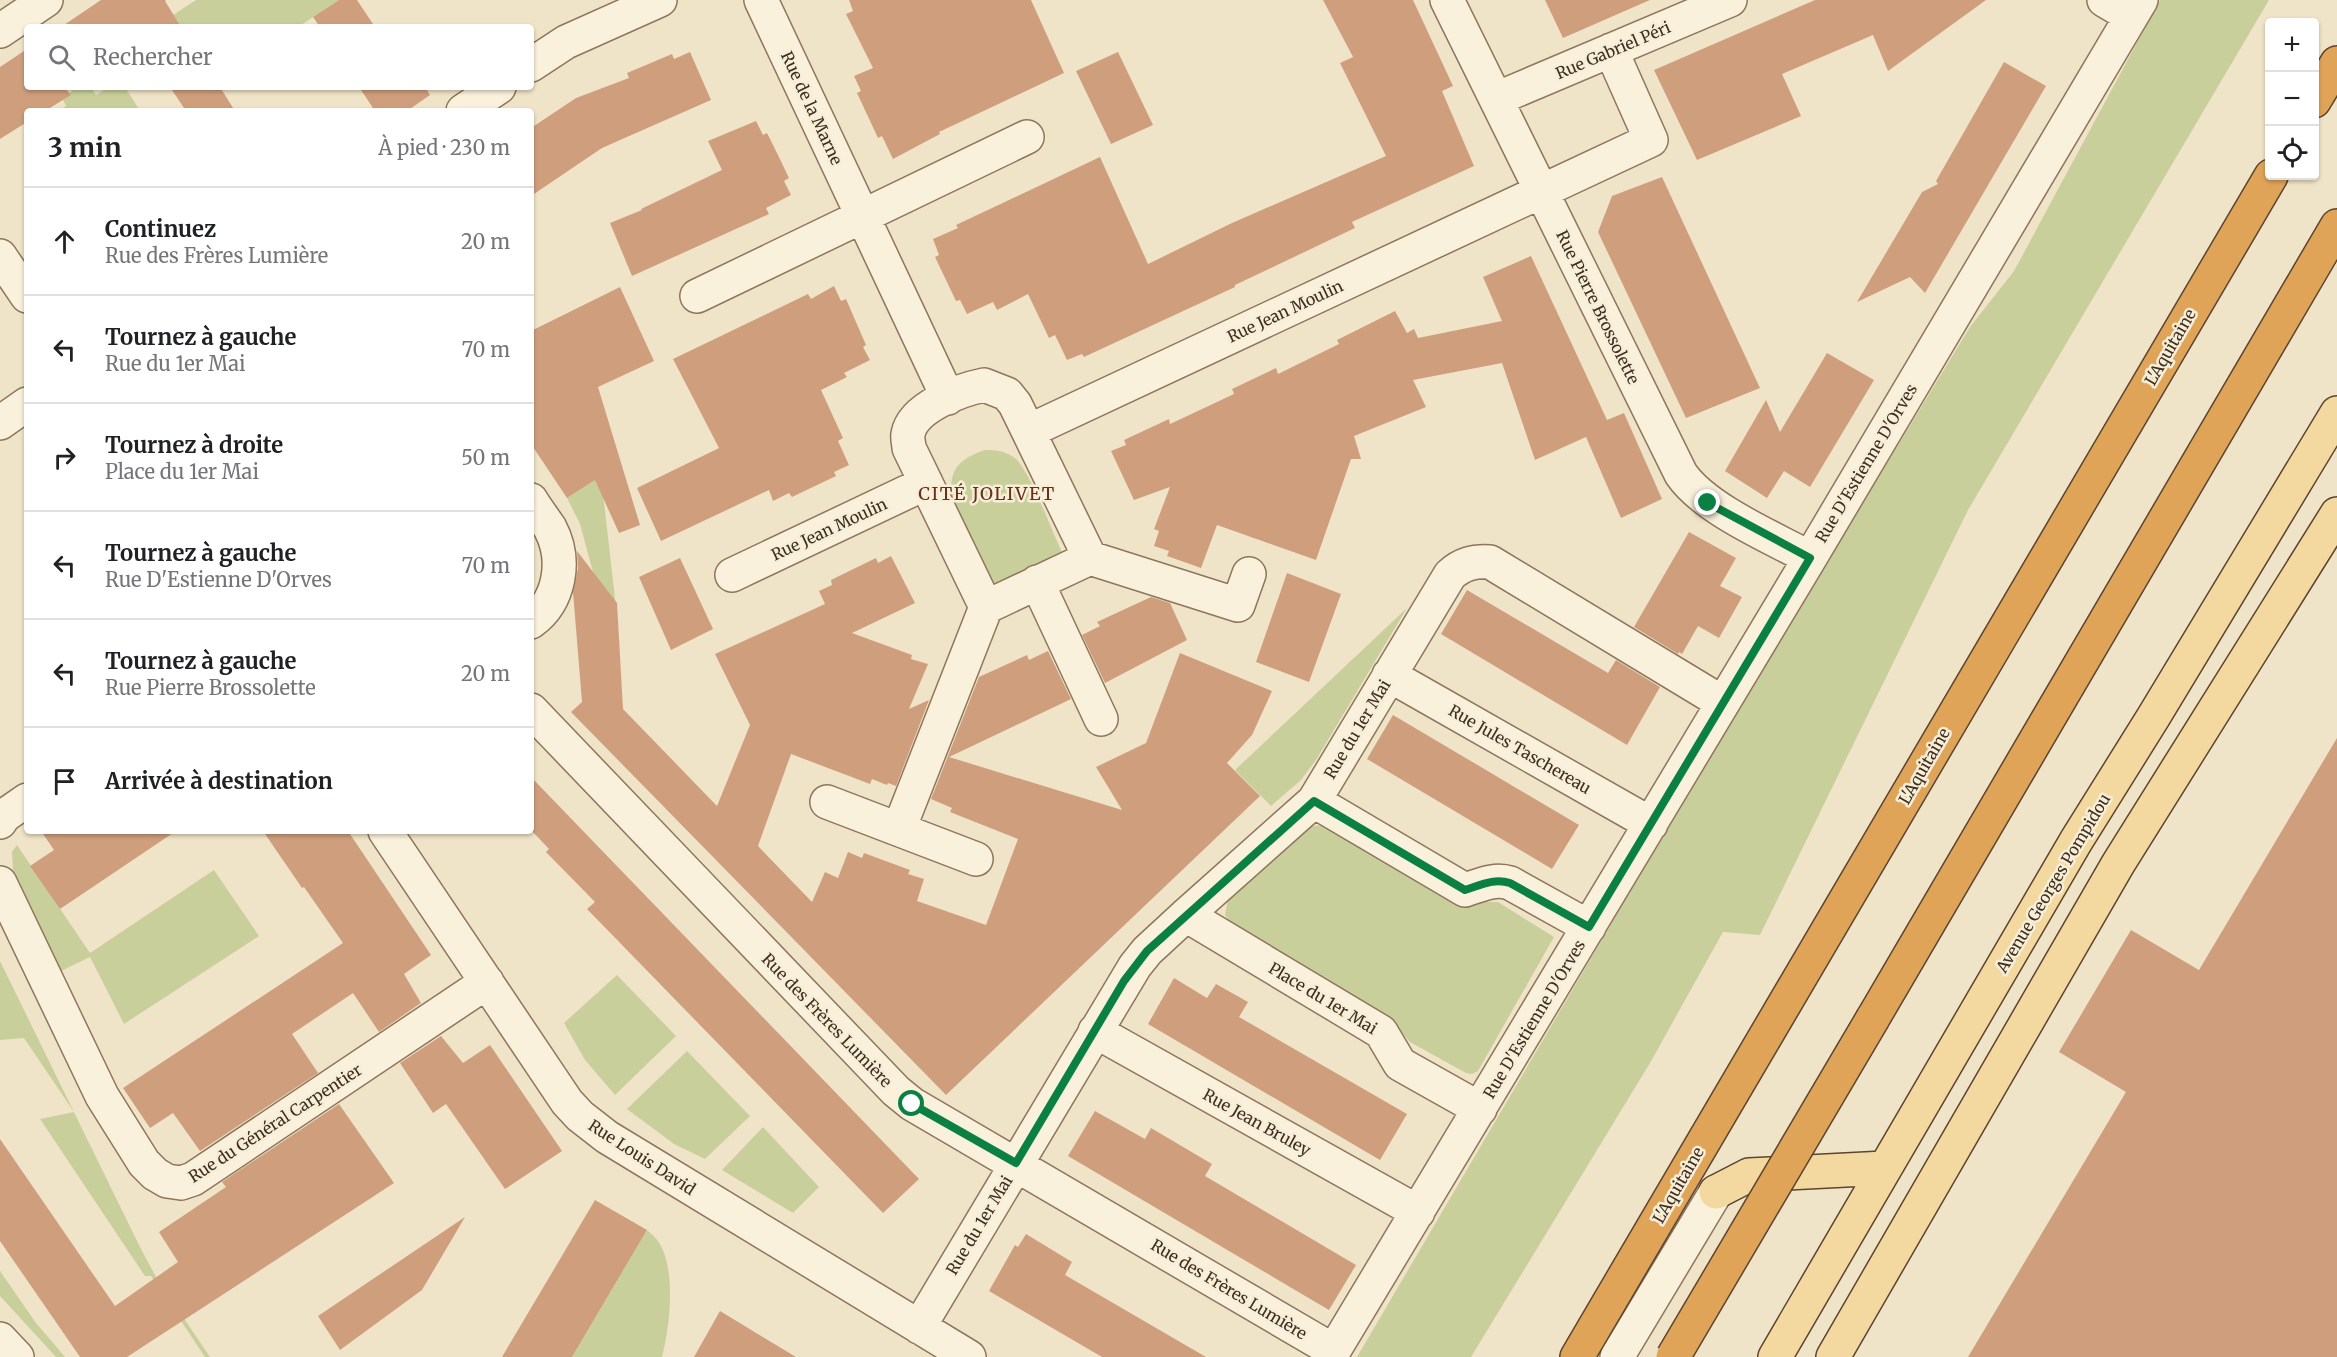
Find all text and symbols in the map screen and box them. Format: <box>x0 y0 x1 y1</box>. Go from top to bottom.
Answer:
street label: Rue Gabriel Péri <box>1553 17 1673 83</box>
map controls <box>2265 18 2319 180</box>
button: + <box>2265 18 2319 72</box>
search box <box>24 24 534 90</box>
icon: search <box>45 41 78 74</box>
text: Rechercher <box>93 43 213 71</box>
street label: Rue de la Marne <box>777 48 847 168</box>
button: − <box>2265 72 2319 126</box>
button: locate <box>2265 126 2319 180</box>
text: 3 min <box>48 131 122 164</box>
text: À pied · 230 m <box>378 135 510 160</box>
text: Continuez <box>105 215 216 243</box>
icon: ahead <box>48 225 81 258</box>
street label: Rue Pierre Brossolette <box>1552 227 1644 387</box>
text: 20 m <box>461 229 510 254</box>
text: Rue des Frères Lumière <box>105 243 328 268</box>
street label: Rue Jean Moulin <box>1224 275 1346 347</box>
street label: L'Aquitaine <box>2140 305 2200 389</box>
text: Tournez à gauche <box>105 323 296 351</box>
icon: left <box>48 333 81 366</box>
text: 70 m <box>462 337 510 362</box>
text: Rue du 1er Mai <box>105 351 245 376</box>
street label: Rue D'Estienne D'Orves <box>1811 380 1921 546</box>
text: Tournez à droite <box>105 431 283 459</box>
icon: right <box>48 441 81 474</box>
text: 50 m <box>461 445 510 470</box>
text: Place du 1er Mai <box>105 459 259 484</box>
district label: CITÉ JOLIVET <box>918 482 1056 505</box>
route end <box>1694 489 1720 515</box>
street label: Rue Jean Moulin <box>768 493 890 565</box>
text: Tournez à gauche <box>105 539 296 567</box>
icon: left <box>48 549 81 582</box>
text: 70 m <box>462 553 510 578</box>
text: Rue D'Estienne D'Orves <box>105 567 332 592</box>
text: Tournez à gauche <box>105 647 296 675</box>
icon: left <box>48 657 81 690</box>
text: 20 m <box>461 661 510 686</box>
text: Rue Pierre Brossolette <box>105 675 316 700</box>
street label: Rue du 1er Mai <box>1319 676 1395 782</box>
street label: Rue Jules Taschereau <box>1445 700 1595 798</box>
street label: L'Aquitaine <box>1894 724 1954 808</box>
icon: arrive <box>48 765 81 798</box>
text: Arrivée à destination <box>105 767 333 795</box>
street label: Avenue Georges Pompidou <box>1991 790 2114 977</box>
street label: Rue D'Estienne D'Orves <box>1479 936 1589 1102</box>
street label: Rue des Frères Lumière <box>758 949 896 1091</box>
street label: Place du 1er Mai <box>1265 958 1381 1038</box>
street label: Rue du Général Carpentier <box>185 1059 365 1187</box>
street label: Rue Jean Bruley <box>1200 1084 1315 1160</box>
route start <box>898 1090 924 1116</box>
street label: Rue Louis David <box>585 1115 700 1199</box>
street label: L'Aquitaine <box>1648 1143 1708 1227</box>
street label: Rue du 1er Mai <box>941 1172 1017 1278</box>
street label: Rue des Frères Lumière <box>1147 1234 1311 1344</box>

